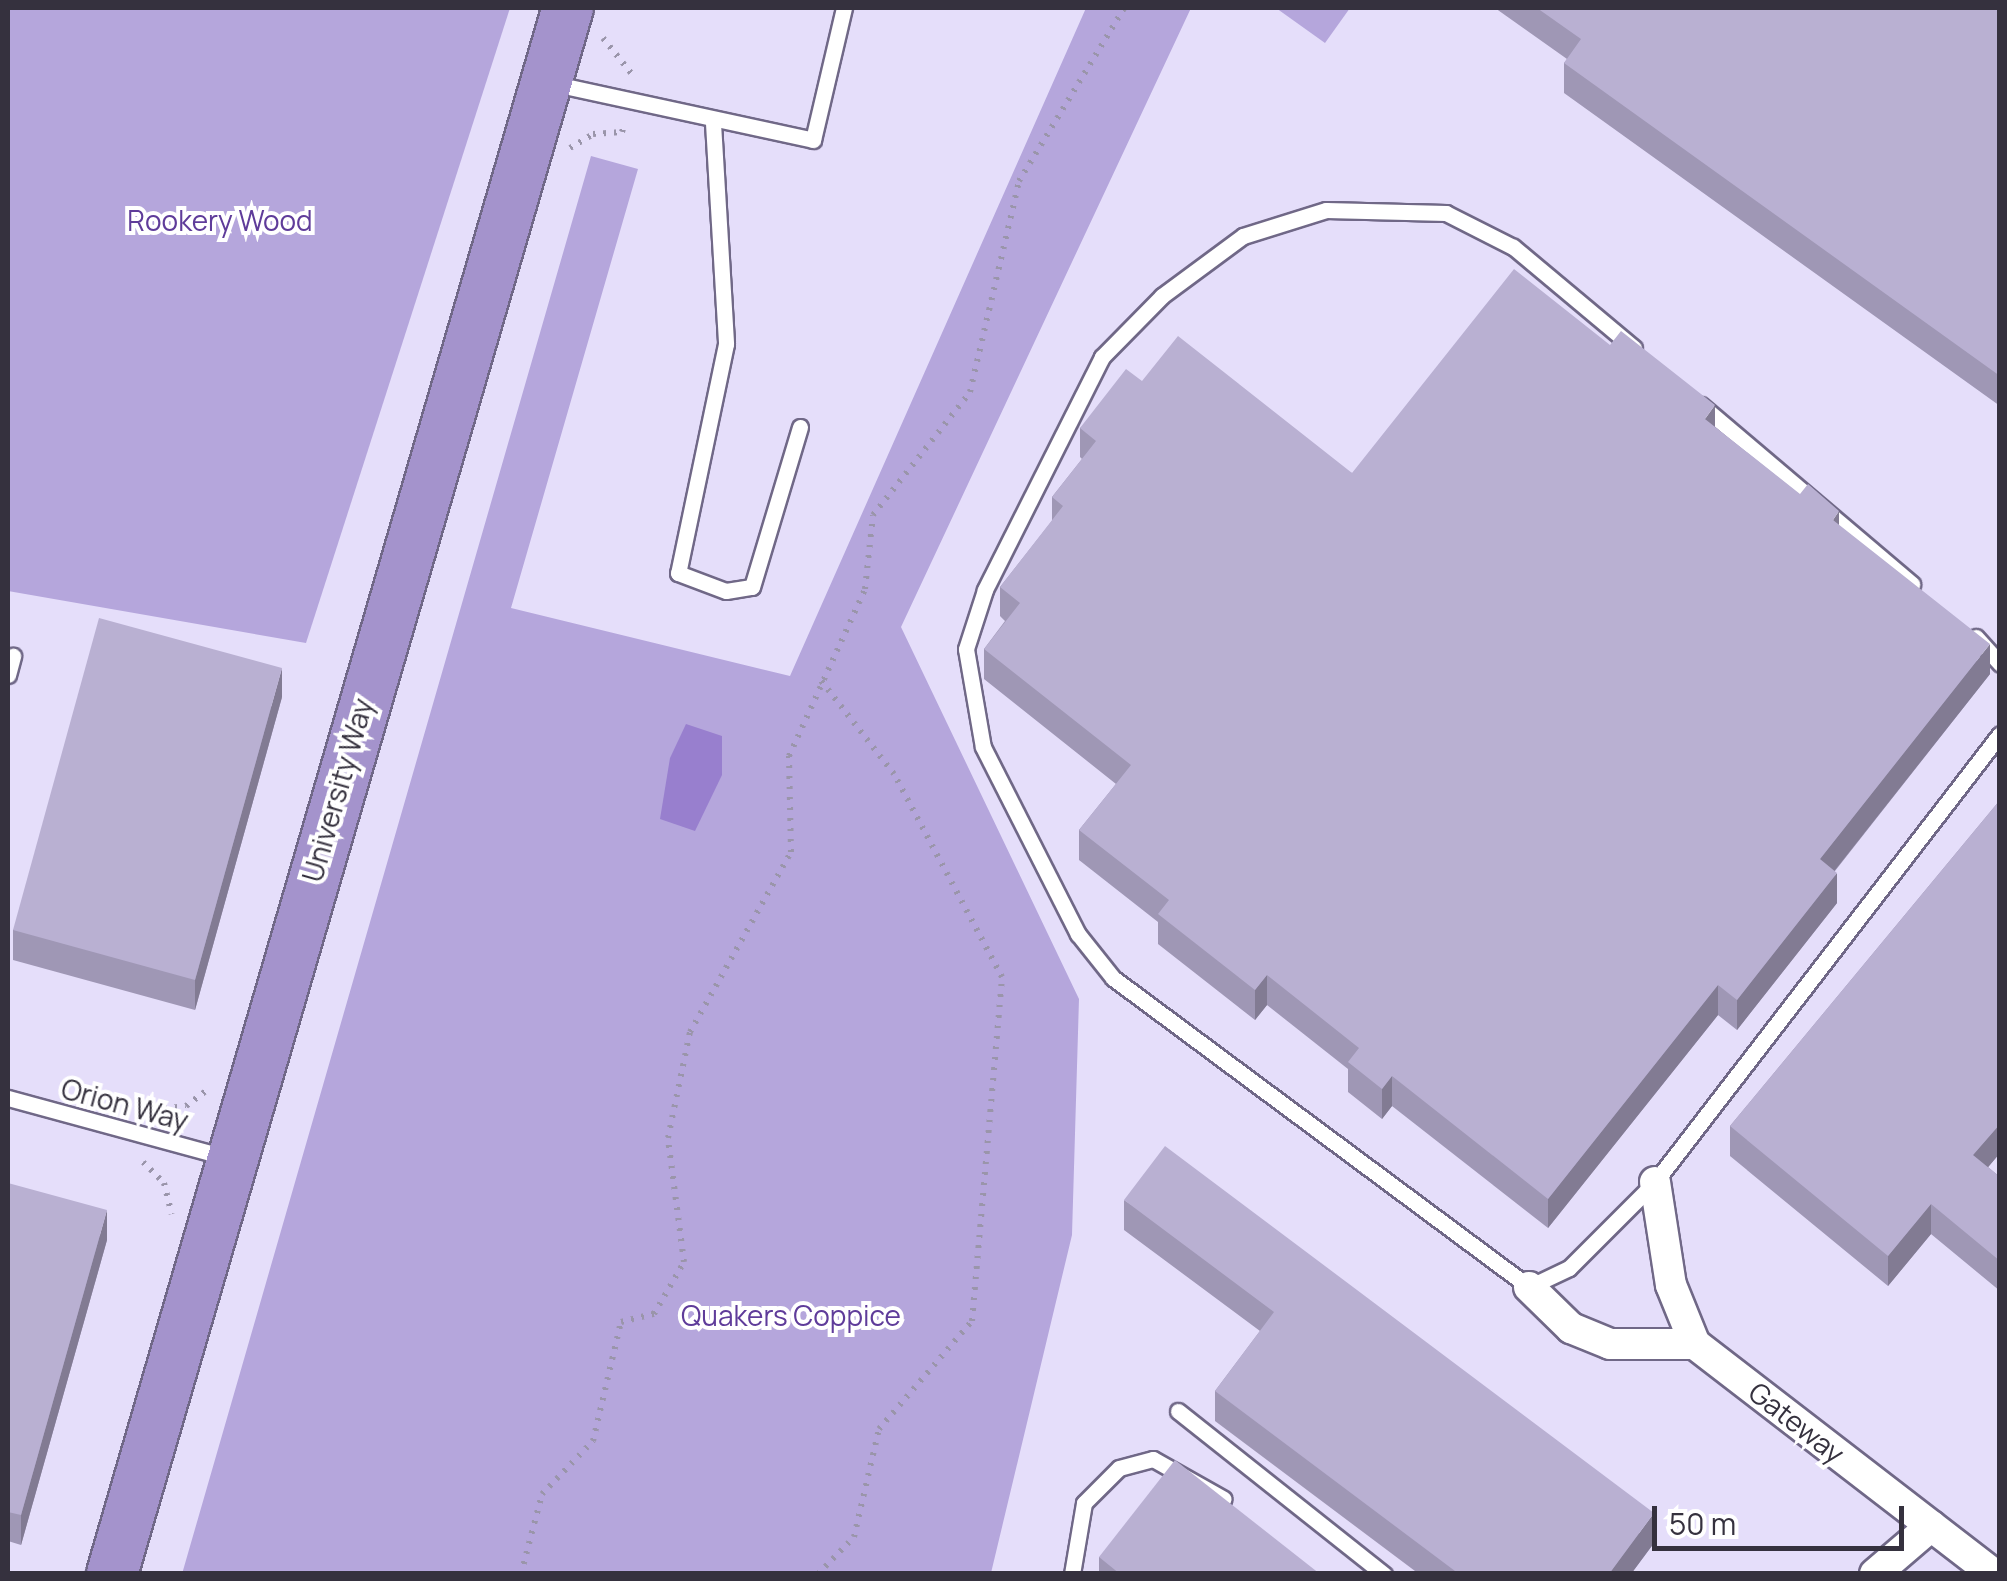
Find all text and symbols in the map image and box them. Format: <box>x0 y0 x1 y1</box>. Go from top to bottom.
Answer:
park label: Rookery Wood <box>127 203 313 237</box>
street label: University Way <box>295 694 379 886</box>
street label: Orion Way <box>58 1071 192 1137</box>
park label: Quakers Coppice <box>681 1298 901 1332</box>
street label: Gateway <box>1743 1374 1851 1470</box>
scale bar <box>1657 1486 1910 1548</box>
text: 50 m <box>1669 1503 1736 1544</box>

